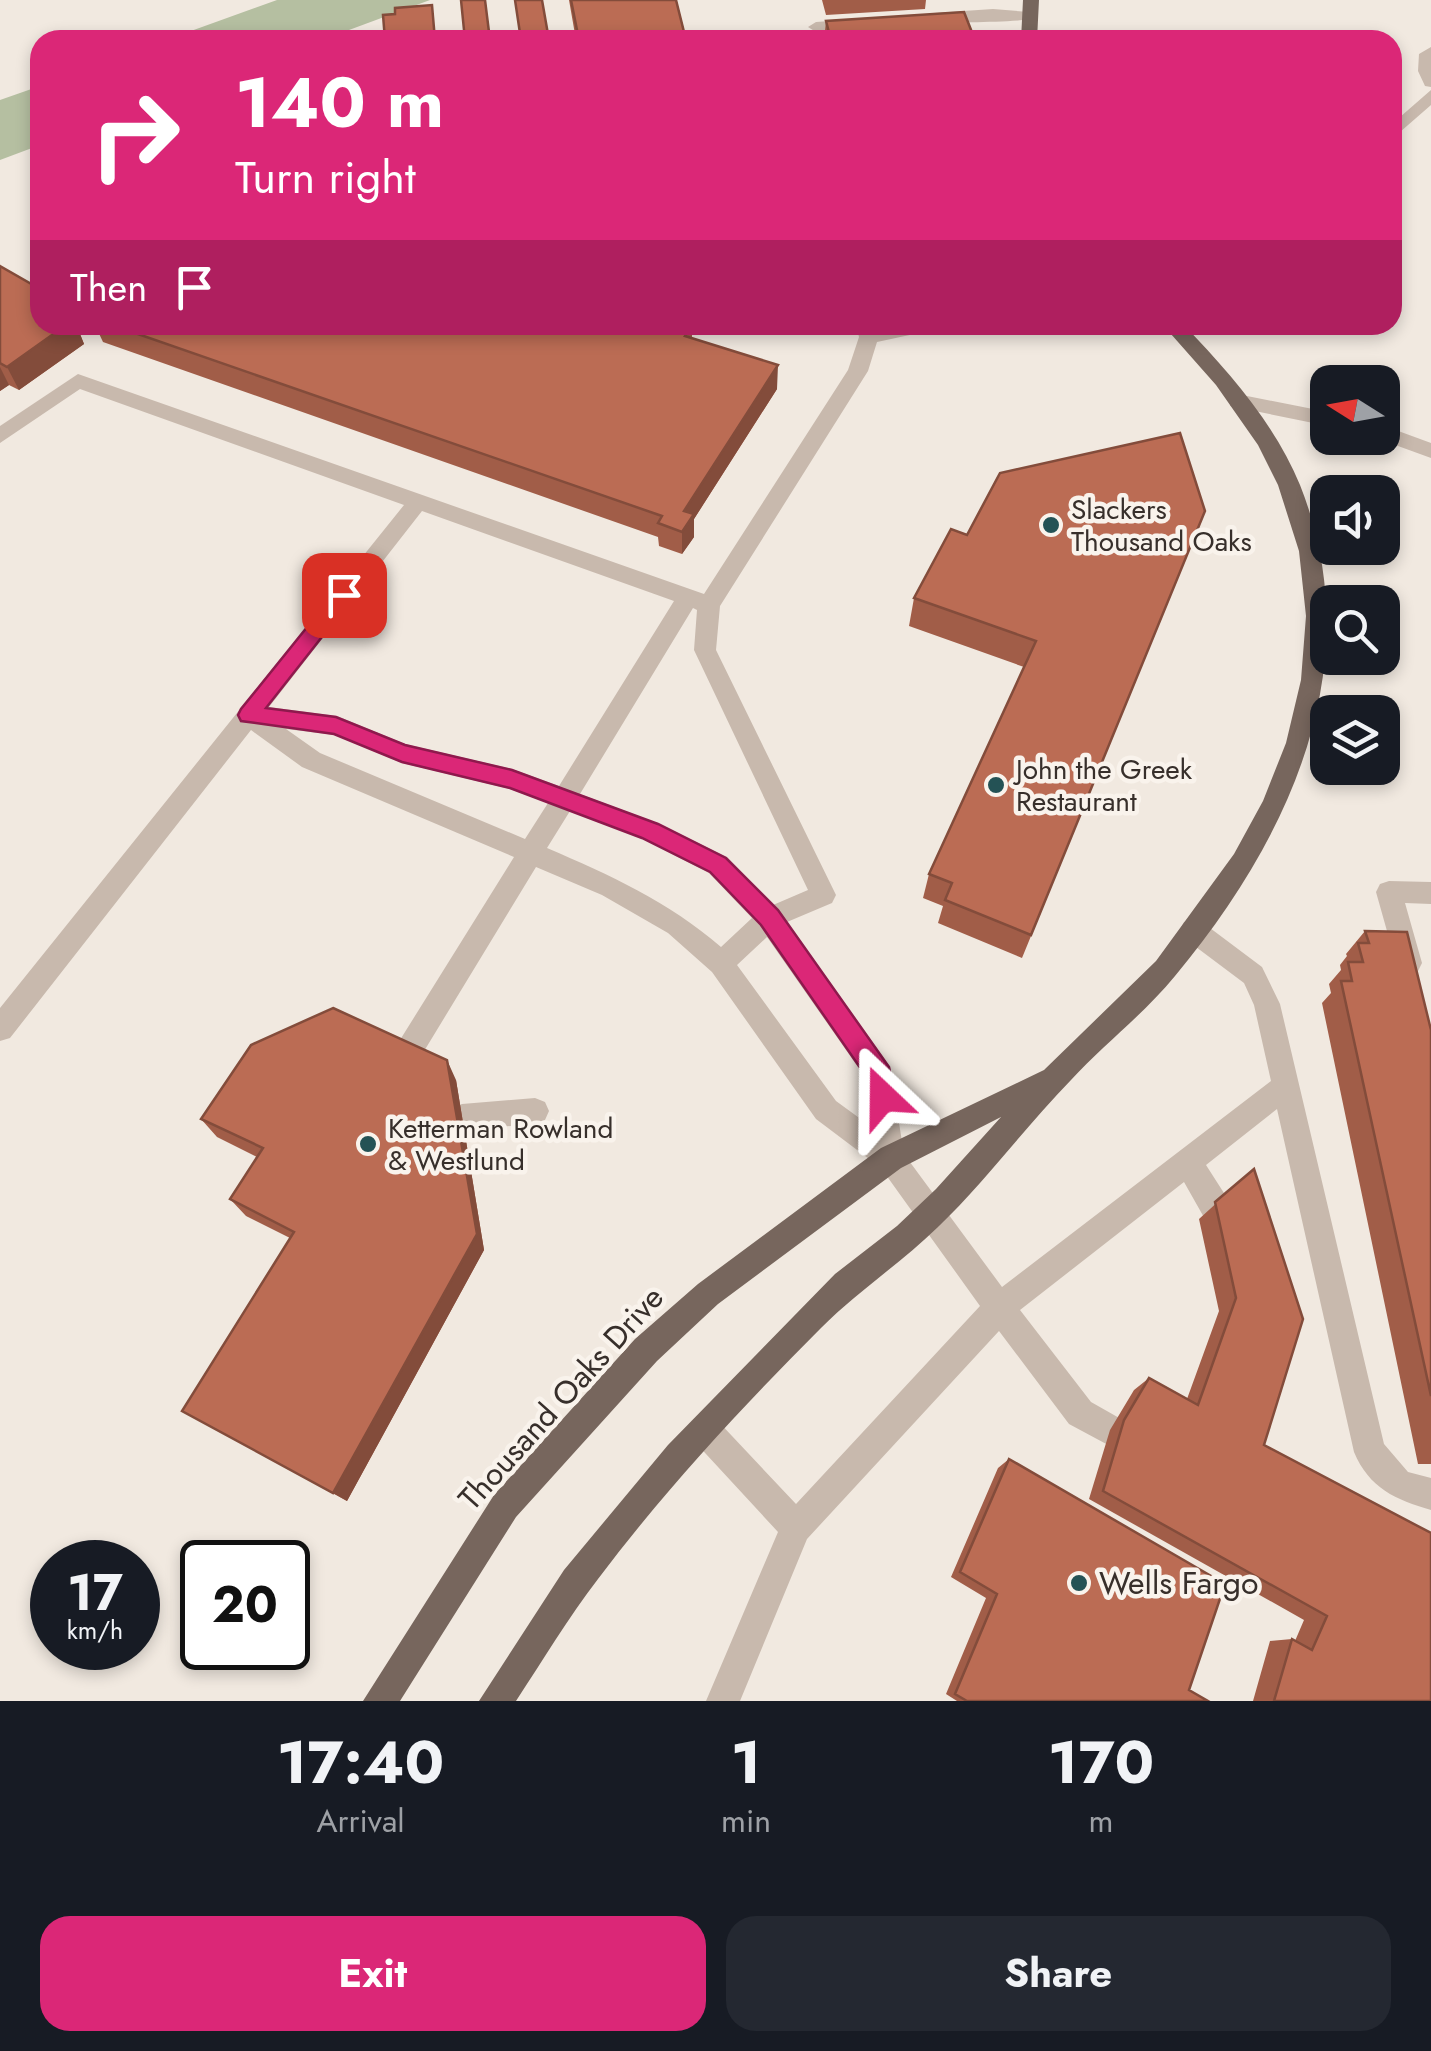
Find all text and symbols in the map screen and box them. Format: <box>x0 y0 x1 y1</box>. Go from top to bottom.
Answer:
text: 140 m <box>235 52 444 153</box>
icon: right <box>70 70 200 200</box>
text: Turn right <box>235 145 416 210</box>
text: Then <box>70 260 147 315</box>
icon: arrive <box>167 260 222 315</box>
north arrow <box>1310 365 1400 455</box>
map controls <box>1310 365 1400 785</box>
button: sound <box>1310 475 1400 565</box>
place label: Slackers Thousand Oaks <box>1071 489 1252 562</box>
marker: Slackers Thousand Oaks <box>1040 514 1062 536</box>
pin <box>302 553 387 638</box>
icon: arrive <box>317 568 372 623</box>
button: search <box>1310 585 1400 675</box>
button: layers <box>1310 695 1400 785</box>
place label: John the Greek Restaurant <box>1012 749 1193 822</box>
marker: John the Greek Restaurant <box>985 774 1007 796</box>
position arrow <box>831 1045 935 1149</box>
place label: Ketterman Rowland & Westlund <box>388 1108 613 1181</box>
marker: Ketterman Rowland & Westlund <box>357 1133 379 1155</box>
street label: Thousand Oaks Drive <box>448 1276 674 1520</box>
speed limit sign: 20 <box>180 1540 310 1670</box>
text: 17 <box>67 1556 123 1629</box>
place label: Wells Fargo <box>1099 1560 1258 1606</box>
marker: Wells Fargo <box>1068 1572 1090 1594</box>
text: km/h <box>67 1612 123 1648</box>
text: 17:40 <box>277 1719 444 1806</box>
text: 1 <box>731 1719 761 1806</box>
text: 170 <box>1048 1719 1154 1806</box>
text: Arrival <box>316 1798 405 1844</box>
text: min <box>721 1798 771 1844</box>
text: m <box>1089 1798 1114 1844</box>
button: Exit <box>40 1916 706 2031</box>
button: Share <box>726 1916 1391 2031</box>

